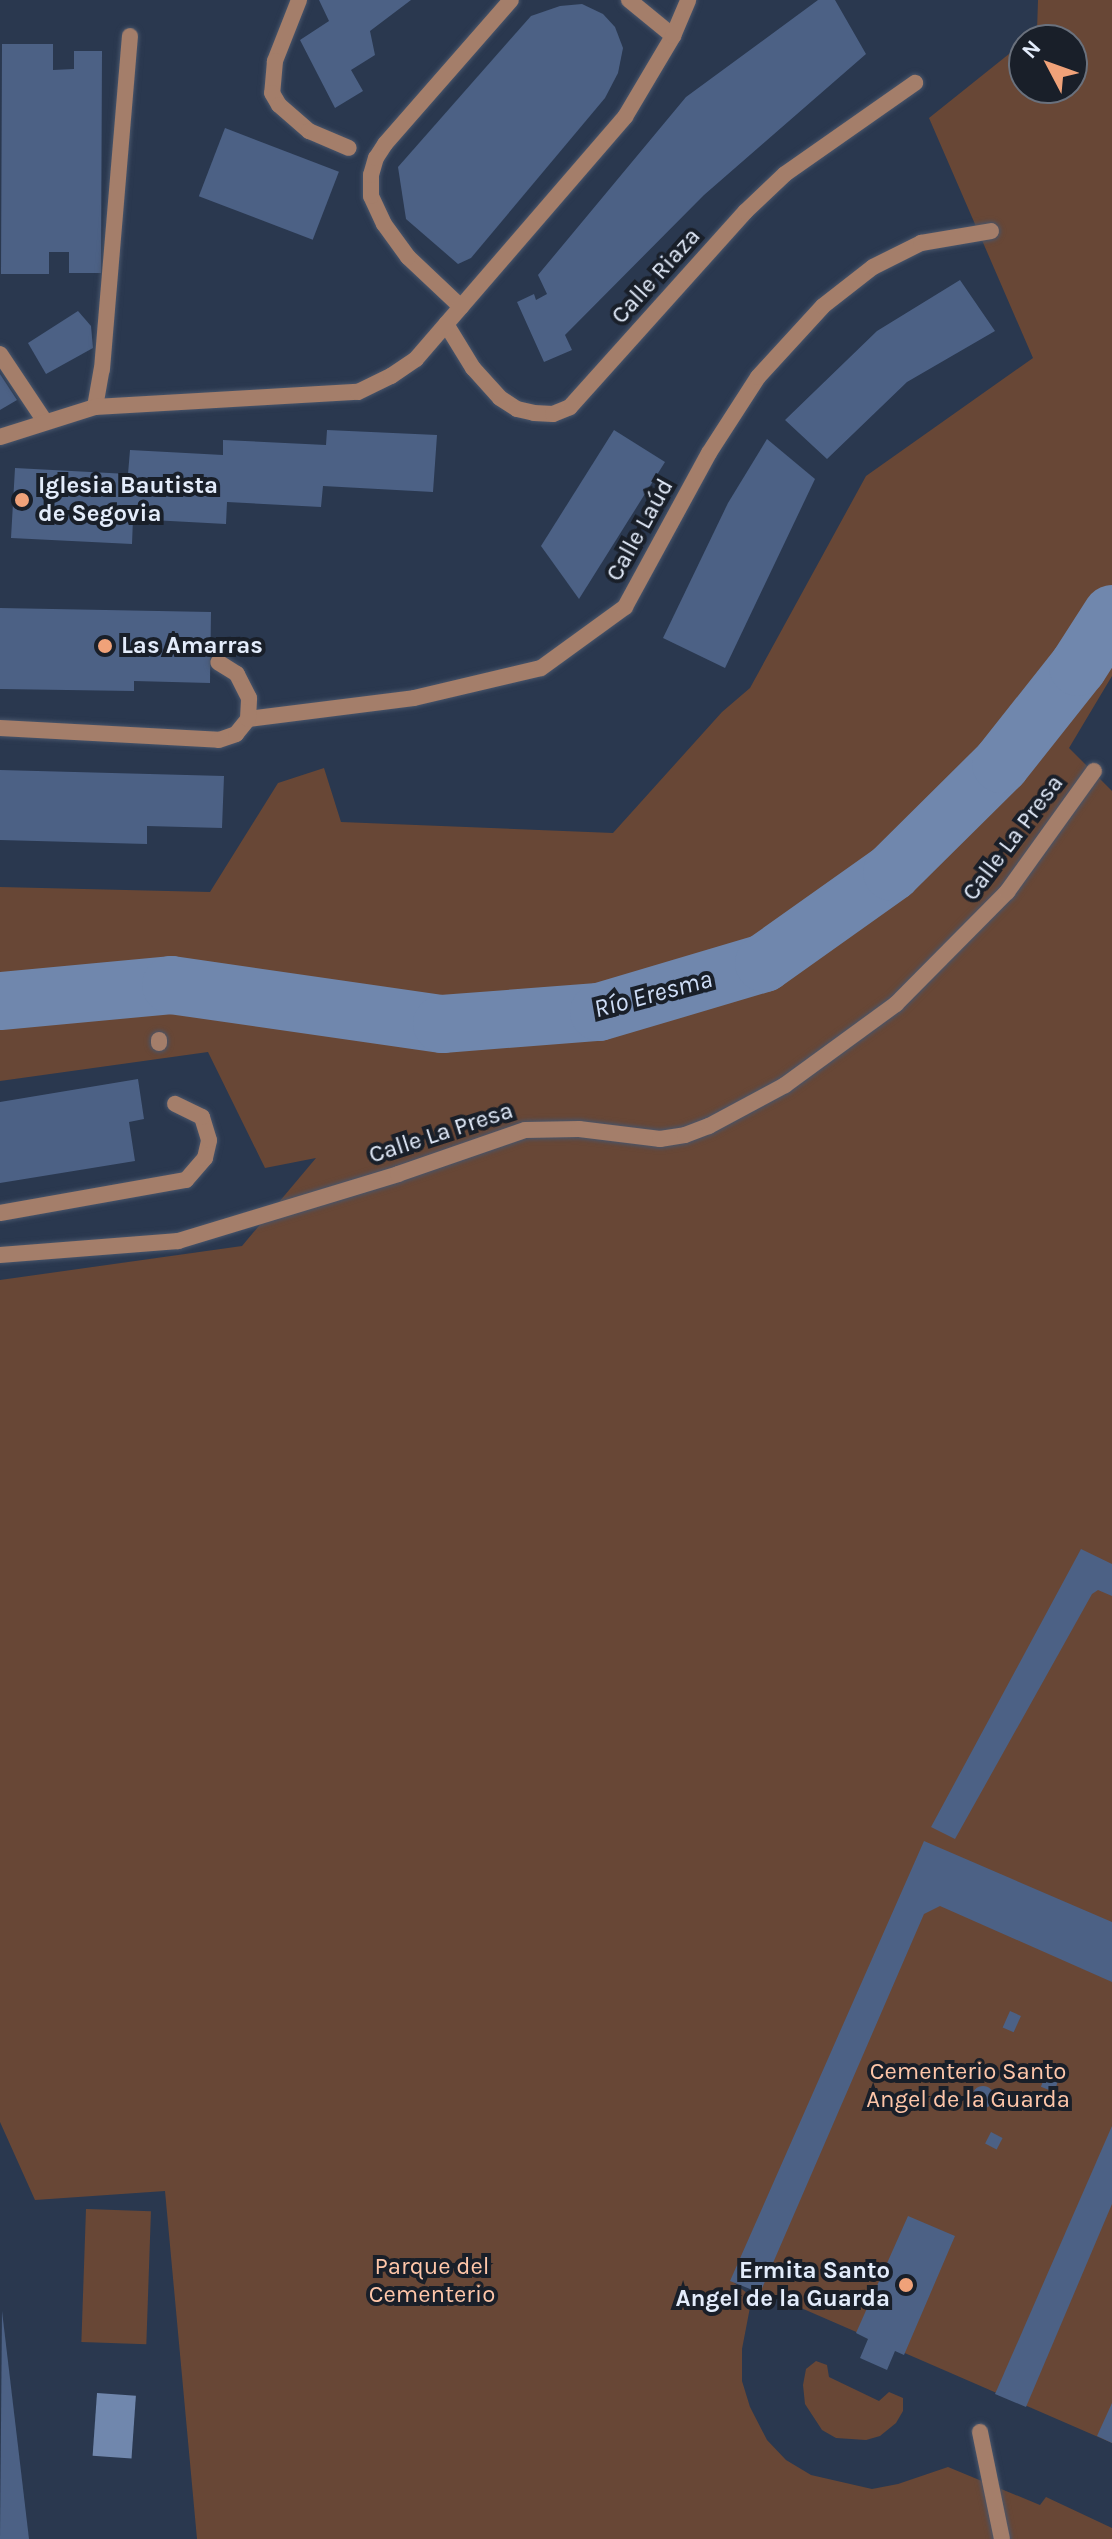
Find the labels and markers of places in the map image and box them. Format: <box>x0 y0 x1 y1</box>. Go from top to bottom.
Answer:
place label: Iglesia Bautista de Segovia <box>38 472 218 528</box>
marker: Iglesia Bautista de Segovia <box>13 491 31 509</box>
place label: Las Amarras <box>121 632 263 660</box>
marker: Las Amarras <box>96 637 114 655</box>
place label: Ermita Santo Angel de la Guarda <box>675 2257 890 2313</box>
marker: Ermita Santo Angel de la Guarda <box>897 2276 915 2294</box>

